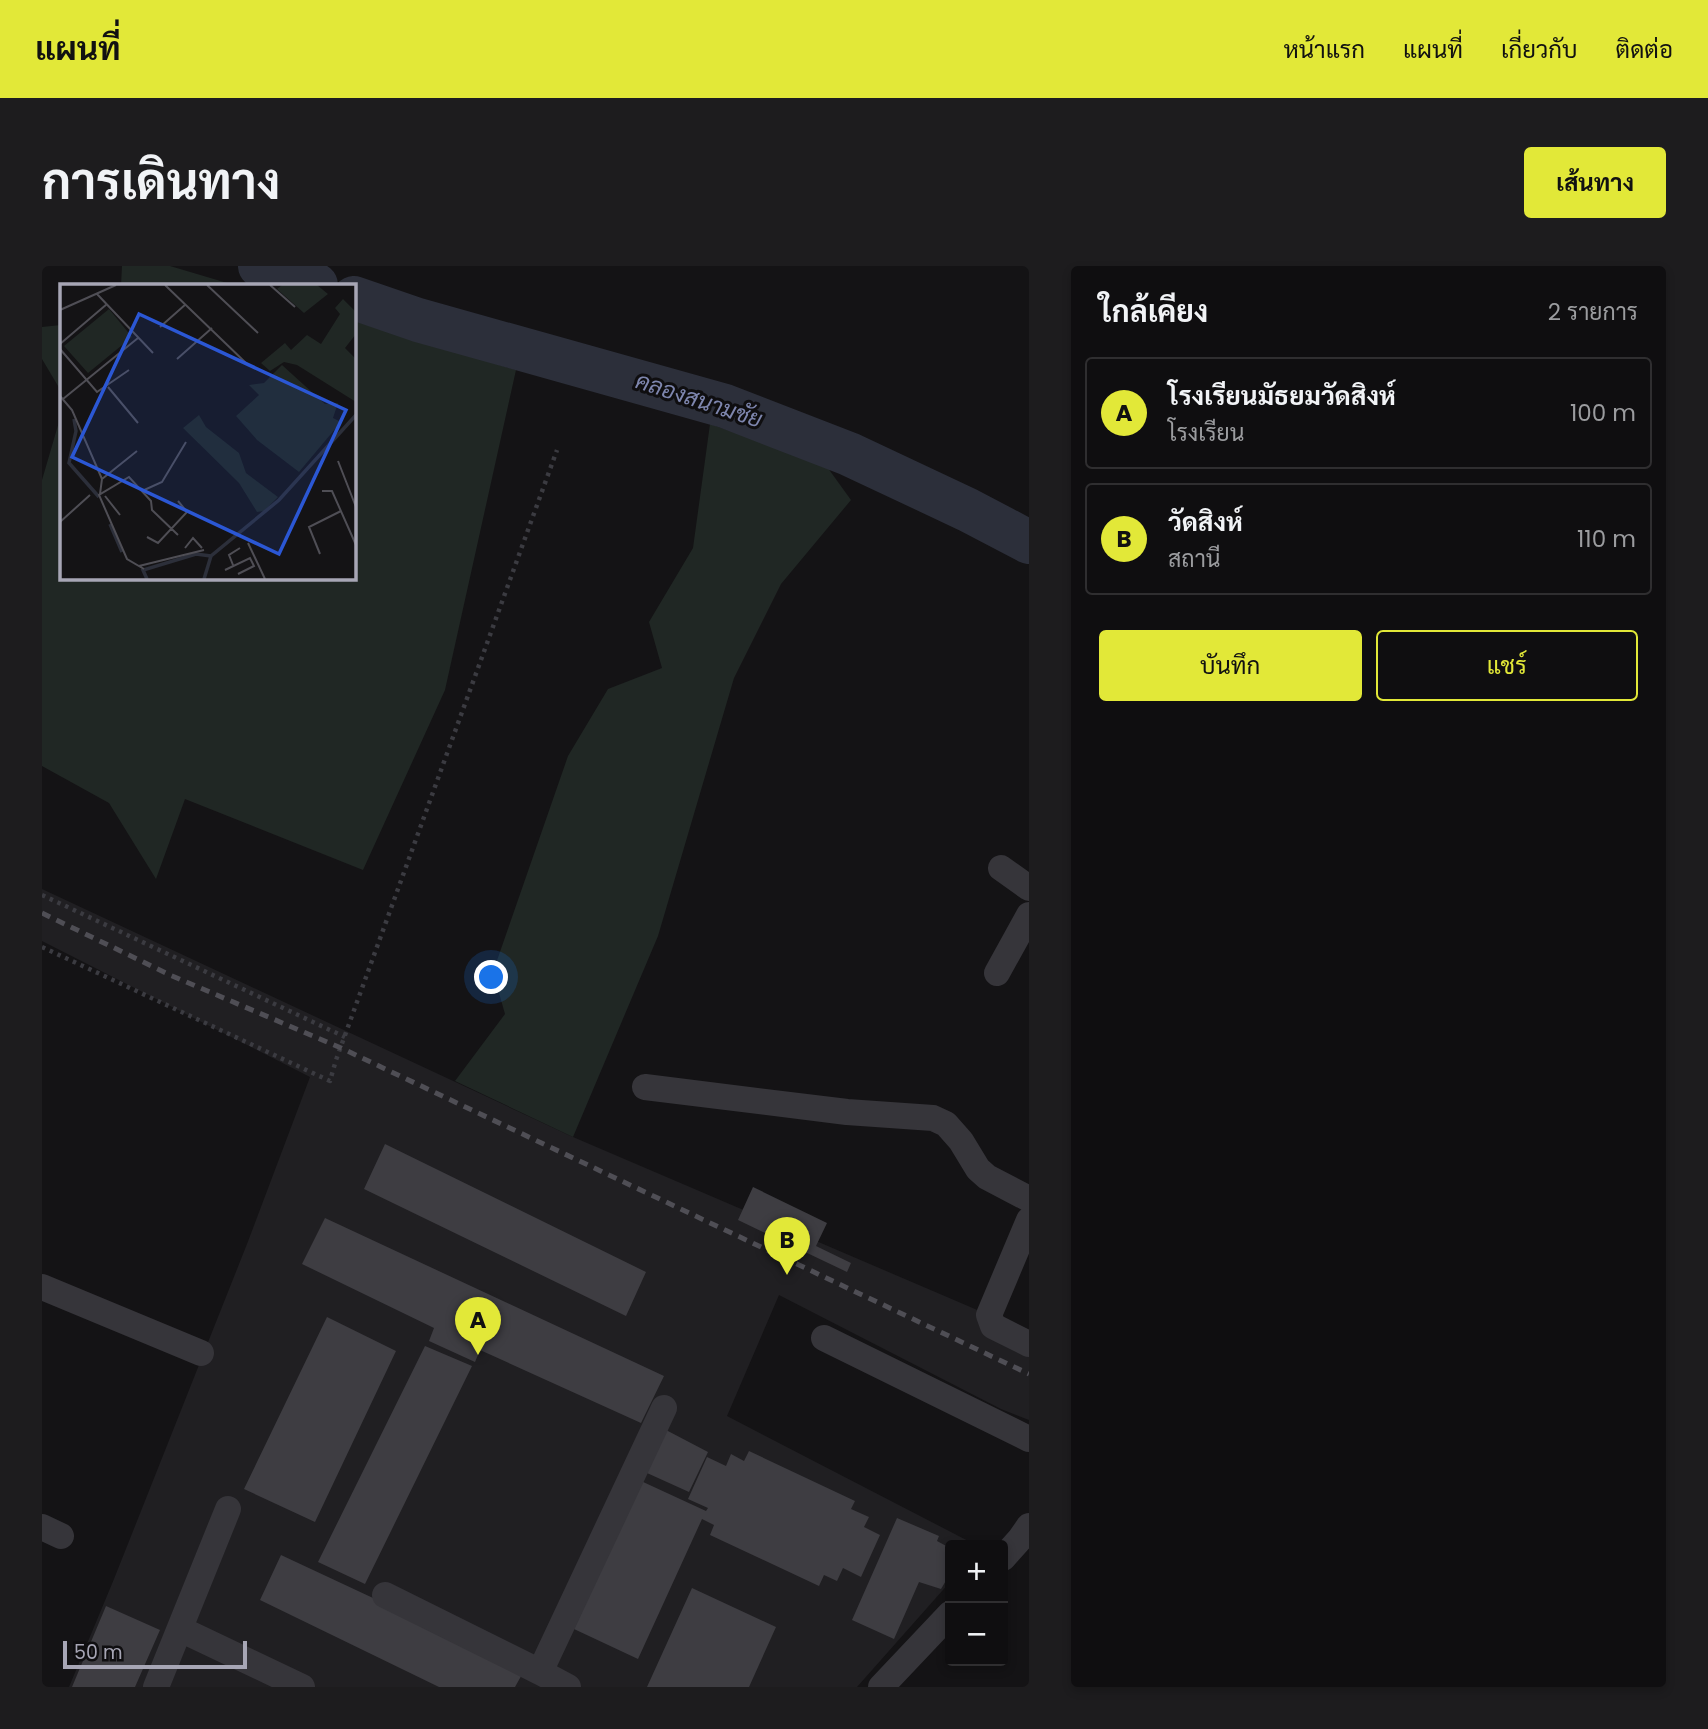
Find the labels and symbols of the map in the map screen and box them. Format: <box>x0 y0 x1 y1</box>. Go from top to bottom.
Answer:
inset map <box>60 284 355 579</box>
water label: คลองสนามชัย <box>632 364 766 436</box>
your location <box>474 960 508 994</box>
pin: B <box>764 1217 810 1275</box>
pin: A <box>455 1297 501 1355</box>
scale bar <box>63 1638 247 1670</box>

